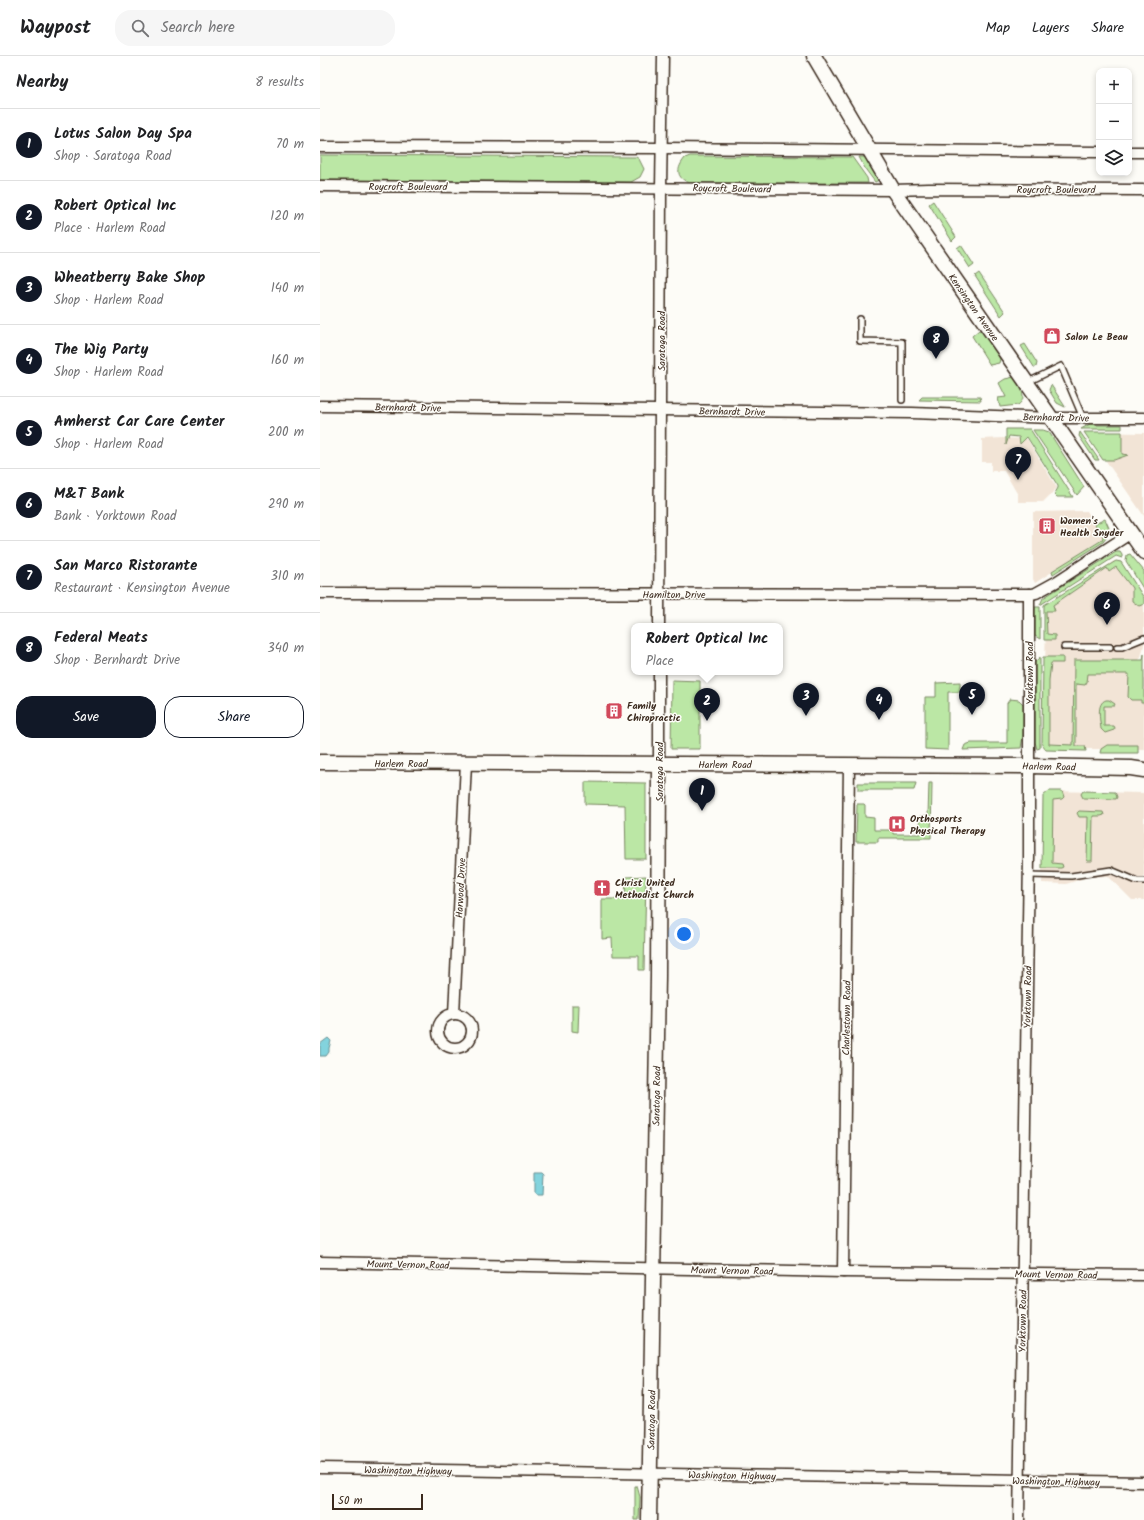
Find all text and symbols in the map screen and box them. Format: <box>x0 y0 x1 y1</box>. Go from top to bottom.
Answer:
search box <box>115 10 395 46</box>
text: Waypost <box>20 13 91 43</box>
text: Search here <box>161 16 235 40</box>
icon: search <box>129 17 151 39</box>
text: Map <box>986 17 1010 39</box>
text: Layers <box>1032 17 1070 39</box>
text: Share <box>1092 17 1124 39</box>
map controls <box>1096 68 1132 176</box>
button: + <box>1096 68 1132 104</box>
text: Nearby <box>16 69 68 96</box>
text: 8 results <box>255 72 304 93</box>
button: − <box>1096 104 1132 140</box>
text: Lotus Salon Day Spa <box>54 122 192 146</box>
text: 1 <box>27 134 31 155</box>
text: 70 m <box>276 134 304 155</box>
button: layers <box>1096 140 1132 176</box>
text: Shop · Saratoga Road <box>54 146 171 167</box>
street label: Roycroft Boulevard <box>369 179 448 195</box>
street label: Roycroft Boulevard <box>692 180 773 198</box>
street label: Roycroft Boulevard <box>1017 182 1096 198</box>
text: Robert Optical Inc <box>54 194 177 218</box>
text: 2 <box>25 206 33 227</box>
text: 120 m <box>270 206 304 227</box>
text: Place · Harlem Road <box>54 218 165 239</box>
text: Wheatberry Bake Shop <box>54 266 205 290</box>
street label: Kensington Avenue <box>944 270 1003 345</box>
text: 3 <box>25 278 33 299</box>
text: 140 m <box>271 278 304 299</box>
text: Shop · Harlem Road <box>54 290 163 311</box>
street label: Saratoga Road <box>654 310 670 371</box>
pin: 8 <box>923 326 949 359</box>
shop icon: Salon Le Beau <box>1042 326 1062 346</box>
place label: Salon Le Beau <box>1065 329 1128 345</box>
text: The Wig Party <box>54 338 148 362</box>
text: 4 <box>25 350 33 371</box>
text: 160 m <box>271 350 304 371</box>
text: Shop · Harlem Road <box>54 362 163 383</box>
street label: Bernhardt Drive <box>375 399 442 417</box>
street label: Bernhardt Drive <box>699 403 766 421</box>
street label: Bernhardt Drive <box>1023 409 1090 427</box>
text: Amherst Car Care Center <box>54 410 224 434</box>
text: 5 <box>26 422 32 443</box>
text: 200 m <box>268 422 304 443</box>
text: Shop · Harlem Road <box>54 434 163 455</box>
pin: 7 <box>1005 447 1031 480</box>
text: M&T Bank <box>54 482 124 506</box>
text: 6 <box>25 494 33 515</box>
text: 290 m <box>268 494 304 515</box>
text: Bank · Yorktown Road <box>54 506 177 527</box>
place label: Women's Health Snyder <box>1060 513 1124 541</box>
building icon: Women's Health Snyder <box>1037 516 1057 536</box>
text: San Marco Ristorante <box>54 554 197 578</box>
text: 7 <box>26 566 32 587</box>
text: 310 m <box>270 566 304 587</box>
text: Restaurant · Kensington Avenue <box>54 578 230 599</box>
street label: Hamilton Drive <box>643 587 706 603</box>
pin: 6 <box>1094 592 1120 625</box>
popup <box>631 623 783 675</box>
text: Federal Meats <box>54 626 148 650</box>
text: Robert Optical Inc <box>646 627 768 651</box>
text: 8 <box>25 638 33 659</box>
text: 340 m <box>267 638 304 659</box>
street label: Yorktown Road <box>1022 641 1038 704</box>
text: Shop · Bernhardt Drive <box>54 650 180 671</box>
text: Place <box>646 651 674 672</box>
pin: 5 <box>959 682 985 715</box>
pin: 3 <box>793 683 819 716</box>
pin: 4 <box>866 687 892 720</box>
pin: 2 <box>694 688 720 721</box>
button: Save <box>16 696 156 738</box>
button: Share <box>164 696 304 738</box>
place label: Family Chiropractic <box>627 698 681 726</box>
building icon: Family Chiropractic <box>604 701 624 721</box>
street label: Saratoga Road <box>652 741 668 802</box>
street label: Harlem Road <box>374 756 429 772</box>
street label: Harlem Road <box>698 757 753 773</box>
street label: Harlem Road <box>1022 759 1077 775</box>
pin: 1 <box>689 778 715 811</box>
place label: Orthosports Physical Therapy <box>910 811 986 839</box>
hospital icon: Orthosports Physical Therapy <box>887 814 907 834</box>
street label: Harwood Drive <box>451 857 471 919</box>
place label: Christ United Methodist Church <box>615 875 694 903</box>
church icon: Christ United Methodist Church <box>592 878 612 898</box>
your location <box>674 924 694 944</box>
street label: Yorktown Road <box>1019 964 1037 1029</box>
street label: Charlestown Road <box>838 979 856 1056</box>
street label: Saratoga Road <box>648 1065 666 1126</box>
street label: Mount Vernon Road <box>366 1256 451 1274</box>
street label: Mount Vernon Road <box>690 1262 775 1280</box>
street label: Mount Vernon Road <box>1014 1266 1099 1284</box>
street label: Yorktown Road <box>1014 1288 1032 1353</box>
street label: Saratoga Road <box>643 1389 661 1450</box>
street label: Washington Highway <box>364 1462 452 1480</box>
street label: Washington Highway <box>688 1467 776 1485</box>
street label: Washington Highway <box>1012 1473 1100 1491</box>
scale bar <box>332 1492 423 1511</box>
text: 50 m <box>338 1492 363 1510</box>

